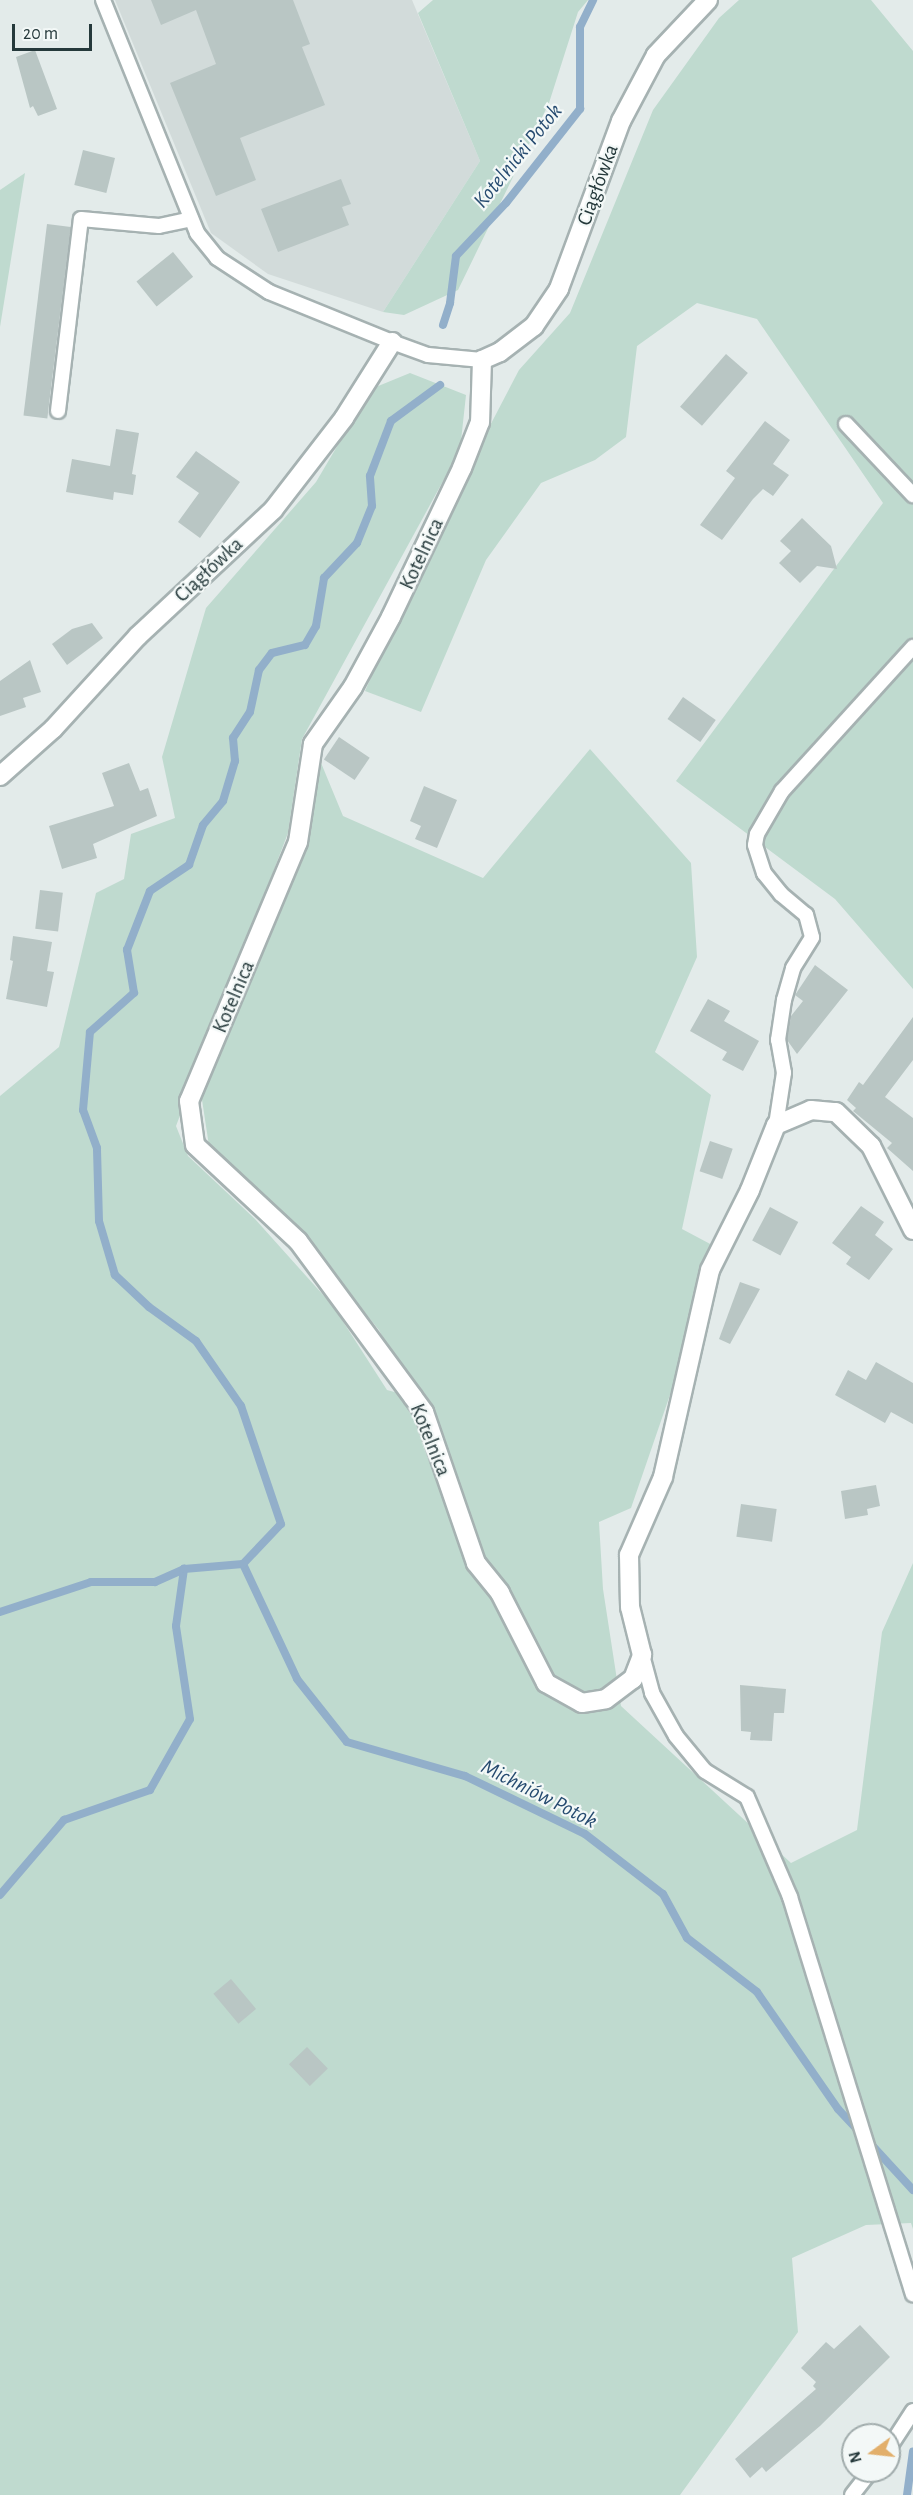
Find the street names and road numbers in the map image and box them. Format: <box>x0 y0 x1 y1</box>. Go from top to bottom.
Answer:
street label: Ciągłówka <box>572 141 624 229</box>
street label: Kotelnica <box>395 514 449 594</box>
street label: Ciągłówka <box>170 532 248 608</box>
street label: Kotelnica <box>208 957 260 1037</box>
street label: Kotelnica <box>404 1400 456 1480</box>

